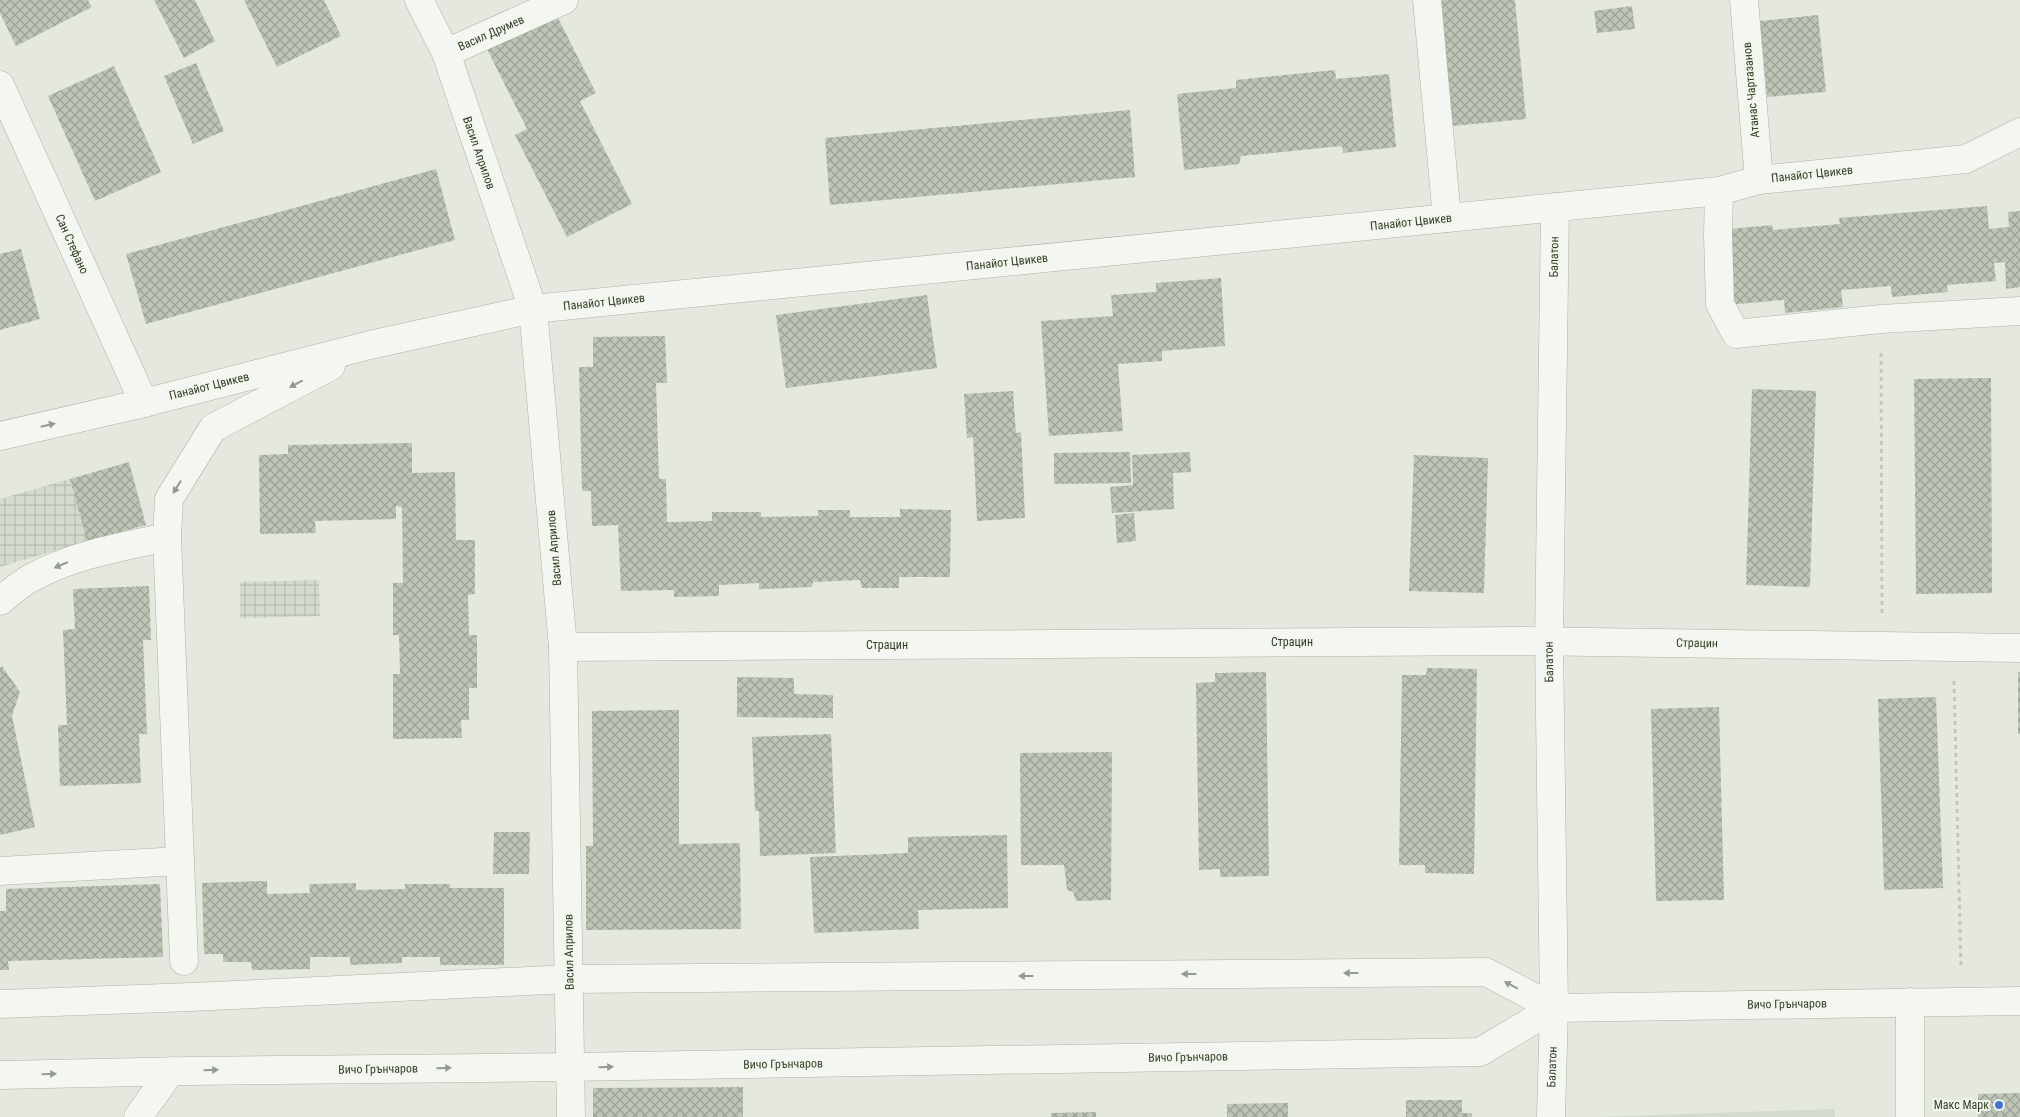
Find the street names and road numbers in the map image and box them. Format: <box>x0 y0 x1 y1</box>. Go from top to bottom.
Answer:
street label: Васил Друмев <box>456 12 526 54</box>
street label: Атанас Чартазанов <box>1740 42 1762 138</box>
street label: Васил Априлов <box>460 115 498 191</box>
street label: Панайот Цвикев <box>1770 163 1854 185</box>
street label: Панайот Цвикев <box>1369 211 1453 233</box>
street label: Сан Стефано <box>53 212 91 276</box>
street label: Балатон <box>1547 236 1561 278</box>
street label: Панайот Цвикев <box>965 251 1049 273</box>
street label: Панайот Цвикев <box>562 291 646 313</box>
street label: Панайот Цвикев <box>167 369 251 403</box>
street label: Васил Априлов <box>544 509 564 587</box>
street label: Страцин <box>1271 635 1313 649</box>
street label: Страцин <box>1676 636 1718 650</box>
street label: Страцин <box>866 638 908 652</box>
street label: Балатон <box>1542 641 1556 683</box>
street label: Васил Априлов <box>561 914 577 990</box>
street label: Вичо Грънчаров <box>1747 996 1827 1012</box>
street label: Балатон <box>1544 1046 1560 1088</box>
street label: Вичо Грънчаров <box>1148 1049 1228 1065</box>
street label: Вичо Грънчаров <box>743 1056 823 1072</box>
street label: Вичо Грънчаров <box>338 1061 418 1077</box>

